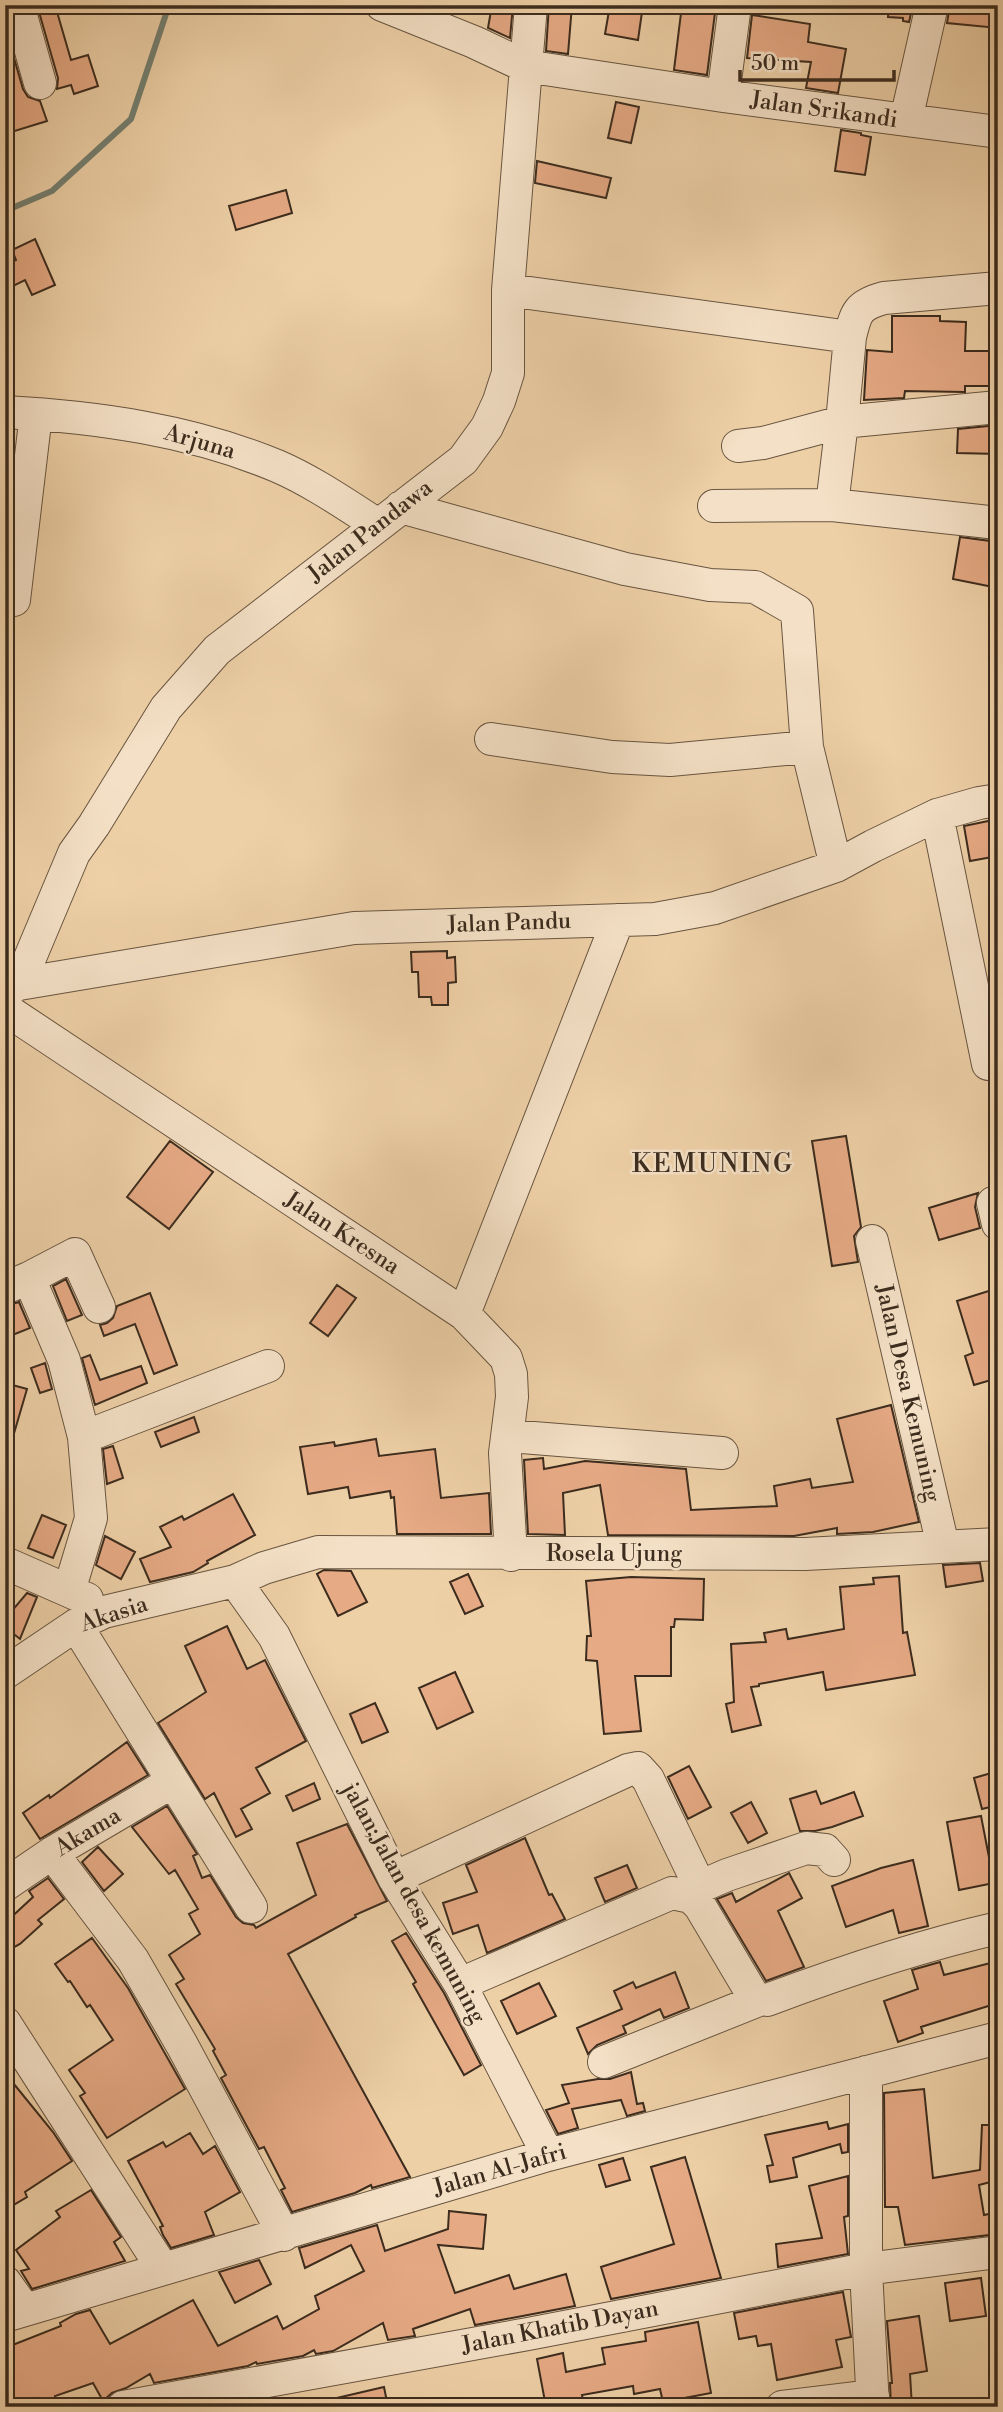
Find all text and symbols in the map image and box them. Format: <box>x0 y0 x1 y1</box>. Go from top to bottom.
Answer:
scale bar <box>740 38 894 82</box>
text: 50 m <box>751 51 799 77</box>
street label: Jalan Srikandi <box>748 86 899 134</box>
street label: Arjuna <box>160 418 239 466</box>
street label: Jalan Pandawa <box>301 473 438 589</box>
street label: Jalan Pandu <box>445 907 572 939</box>
district label: KEMUNING <box>632 1148 794 1180</box>
street label: Jalan Kresna <box>278 1185 405 1281</box>
street label: Jalan Desa Kemuning <box>869 1280 947 1505</box>
street label: Rosela Ujung <box>546 1540 682 1568</box>
street label: Akasia <box>76 1590 152 1638</box>
street label: jalan;Jalan desa kemuning <box>336 1777 492 2028</box>
street label: Akama <box>49 1801 126 1863</box>
street label: Jalan Al-Jafri <box>429 2138 570 2203</box>
street label: Jalan Khatib Dayan <box>458 2294 661 2360</box>

